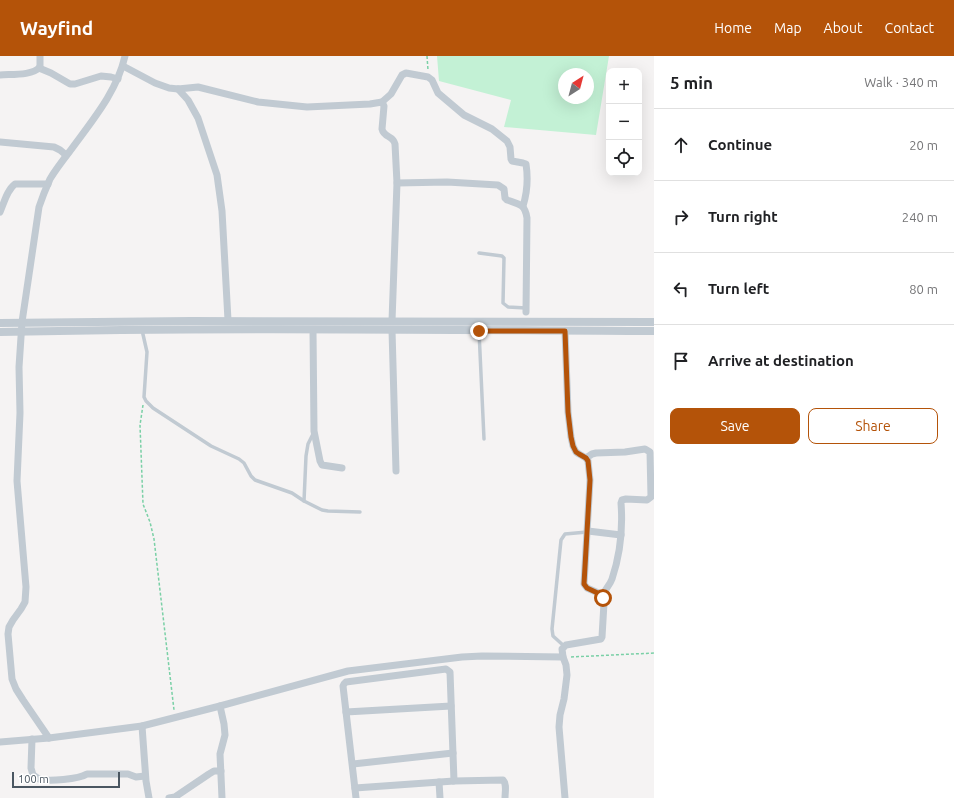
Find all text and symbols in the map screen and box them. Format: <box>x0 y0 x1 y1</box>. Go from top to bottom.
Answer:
text: Wayfind <box>20 17 93 39</box>
text: Home <box>714 20 752 36</box>
text: Map <box>774 20 802 36</box>
text: About <box>824 20 863 36</box>
text: Contact <box>885 20 934 36</box>
north arrow <box>558 68 594 104</box>
map controls <box>606 68 642 176</box>
button: + <box>606 68 642 104</box>
text: 5 min <box>670 73 713 92</box>
text: Walk · 340 m <box>864 75 938 89</box>
button: − <box>606 104 642 140</box>
icon: ahead <box>670 134 692 156</box>
text: Continue <box>708 136 772 153</box>
text: 20 m <box>909 138 938 152</box>
button: locate <box>606 140 642 176</box>
icon: right <box>670 206 692 228</box>
text: Turn right <box>708 208 778 225</box>
text: 240 m <box>902 210 938 224</box>
icon: left <box>670 278 692 300</box>
text: Turn left <box>708 280 769 297</box>
text: 80 m <box>909 282 938 296</box>
route end <box>470 322 488 340</box>
icon: arrive <box>670 350 692 372</box>
text: Arrive at destination <box>708 352 854 369</box>
button: Save <box>670 408 800 444</box>
button: Share <box>808 408 938 444</box>
route start <box>594 589 612 607</box>
scale bar <box>12 770 120 789</box>
text: 100 m <box>18 773 49 785</box>

